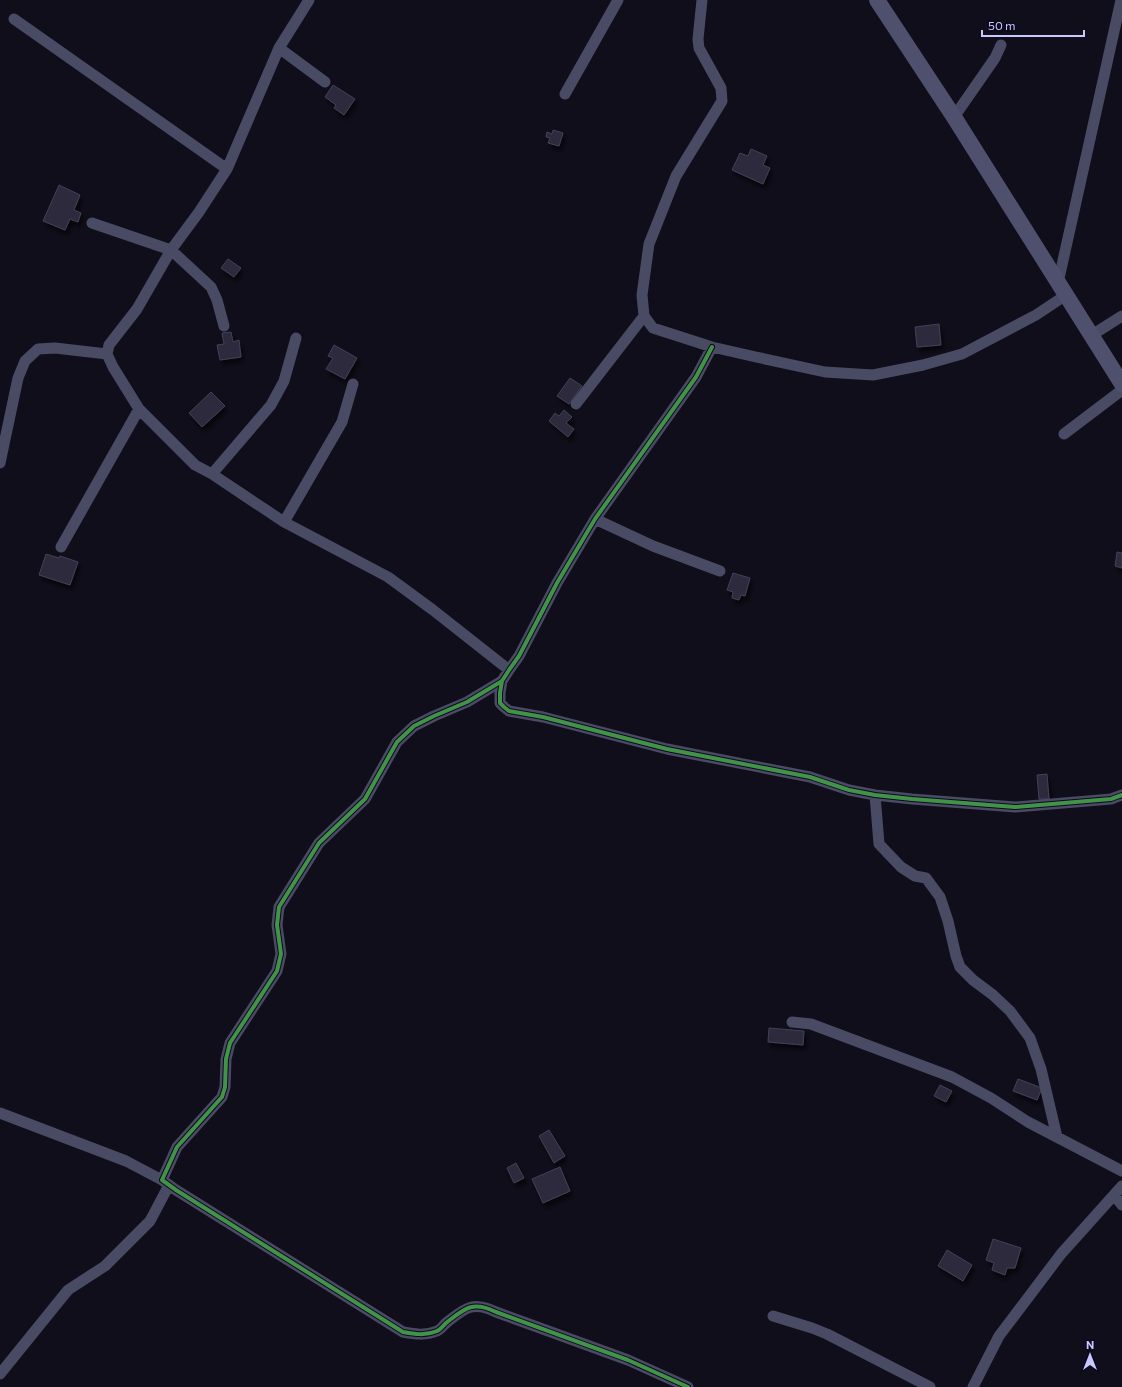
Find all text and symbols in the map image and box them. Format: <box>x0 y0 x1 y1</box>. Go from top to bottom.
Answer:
scale bar <box>982 12 1084 38</box>
text: 50 m <box>988 18 1016 32</box>
north arrow <box>1070 1335 1110 1375</box>
text: N <box>1086 1338 1094 1351</box>

